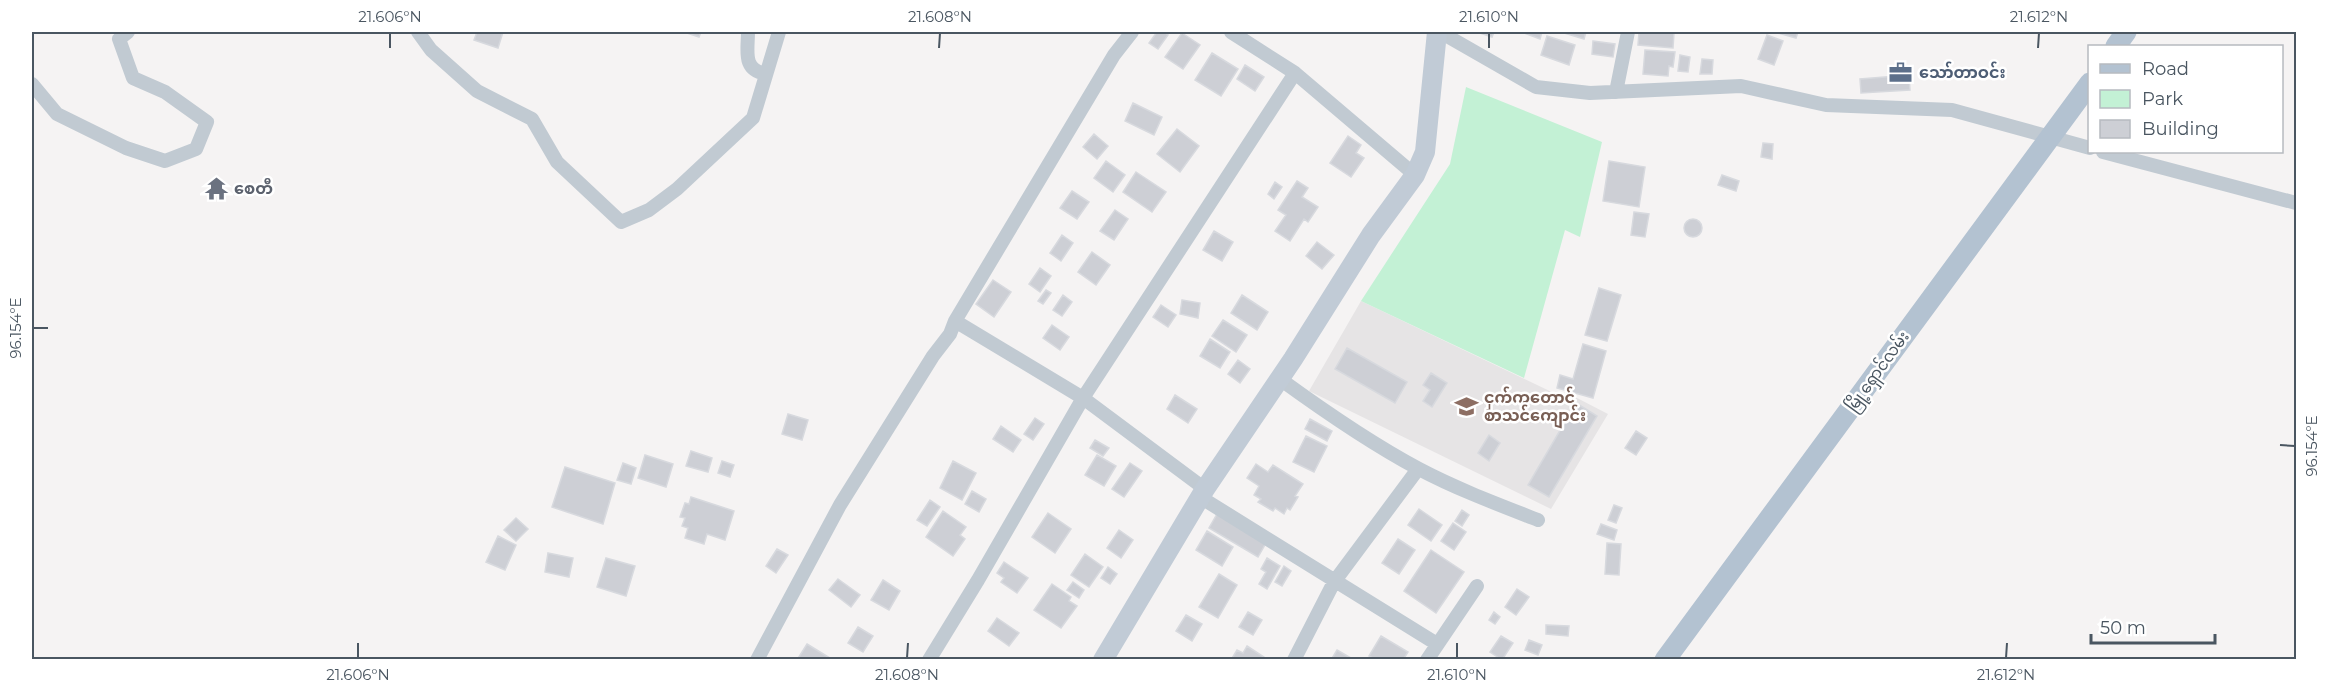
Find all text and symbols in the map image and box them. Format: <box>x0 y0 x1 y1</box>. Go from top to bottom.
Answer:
text: 21.606°N <box>358 7 422 26</box>
text: 21.608°N <box>908 7 972 26</box>
text: 21.610°N <box>1459 7 1519 26</box>
text: 21.612°N <box>2010 7 2068 26</box>
legend <box>2088 45 2283 153</box>
text: Road <box>2142 58 2189 80</box>
office icon: သော်တာဝင်း <box>1888 59 1914 85</box>
place label: သော်တာဝင်း <box>1919 61 2006 82</box>
text: Park <box>2142 88 2183 110</box>
text: Building <box>2142 118 2219 140</box>
temple icon: စေတီ <box>203 175 229 201</box>
place label: စေတီ <box>234 177 273 198</box>
text: 96.154°E <box>6 297 25 359</box>
street label: မြို့ရှောင်လမ်း <box>1840 326 1917 418</box>
place label: ငှက်ကတောင် စာသင်ကျောင်း <box>1484 386 1586 429</box>
school or university icon: ငှက်ကတောင် စာသင်ကျောင်း <box>1453 393 1479 419</box>
text: 96.154°E <box>2302 415 2321 477</box>
scale bar <box>2091 607 2216 645</box>
text: 50 m <box>2100 617 2146 639</box>
text: 21.606°N <box>326 665 390 684</box>
text: 21.608°N <box>875 665 939 684</box>
text: 21.610°N <box>1427 665 1487 684</box>
text: 21.612°N <box>1977 665 2035 684</box>

